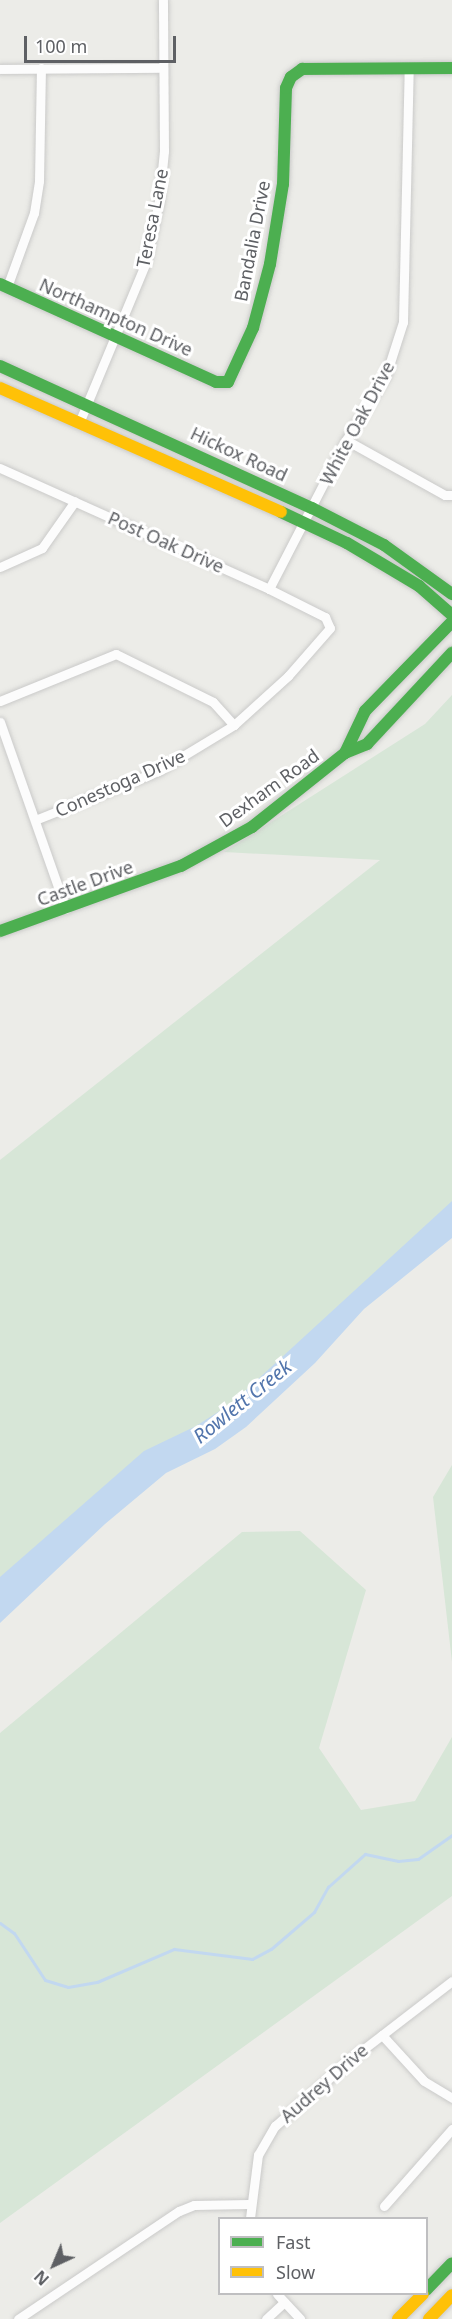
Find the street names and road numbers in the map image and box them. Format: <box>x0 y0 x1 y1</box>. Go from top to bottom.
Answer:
street label: Teresa Lane <box>132 167 172 269</box>
street label: Bandalia Drive <box>230 179 274 303</box>
street label: Northampton Drive <box>36 274 196 360</box>
street label: White Oak Drive <box>315 358 399 488</box>
street label: Hickox Road <box>187 422 291 486</box>
street label: Post Oak Drive <box>105 507 227 577</box>
street label: Dexham Road <box>215 744 323 832</box>
street label: Conestoga Drive <box>52 745 188 821</box>
street label: Castle Drive <box>34 856 136 910</box>
street label: Audrey Drive <box>276 2039 372 2127</box>

